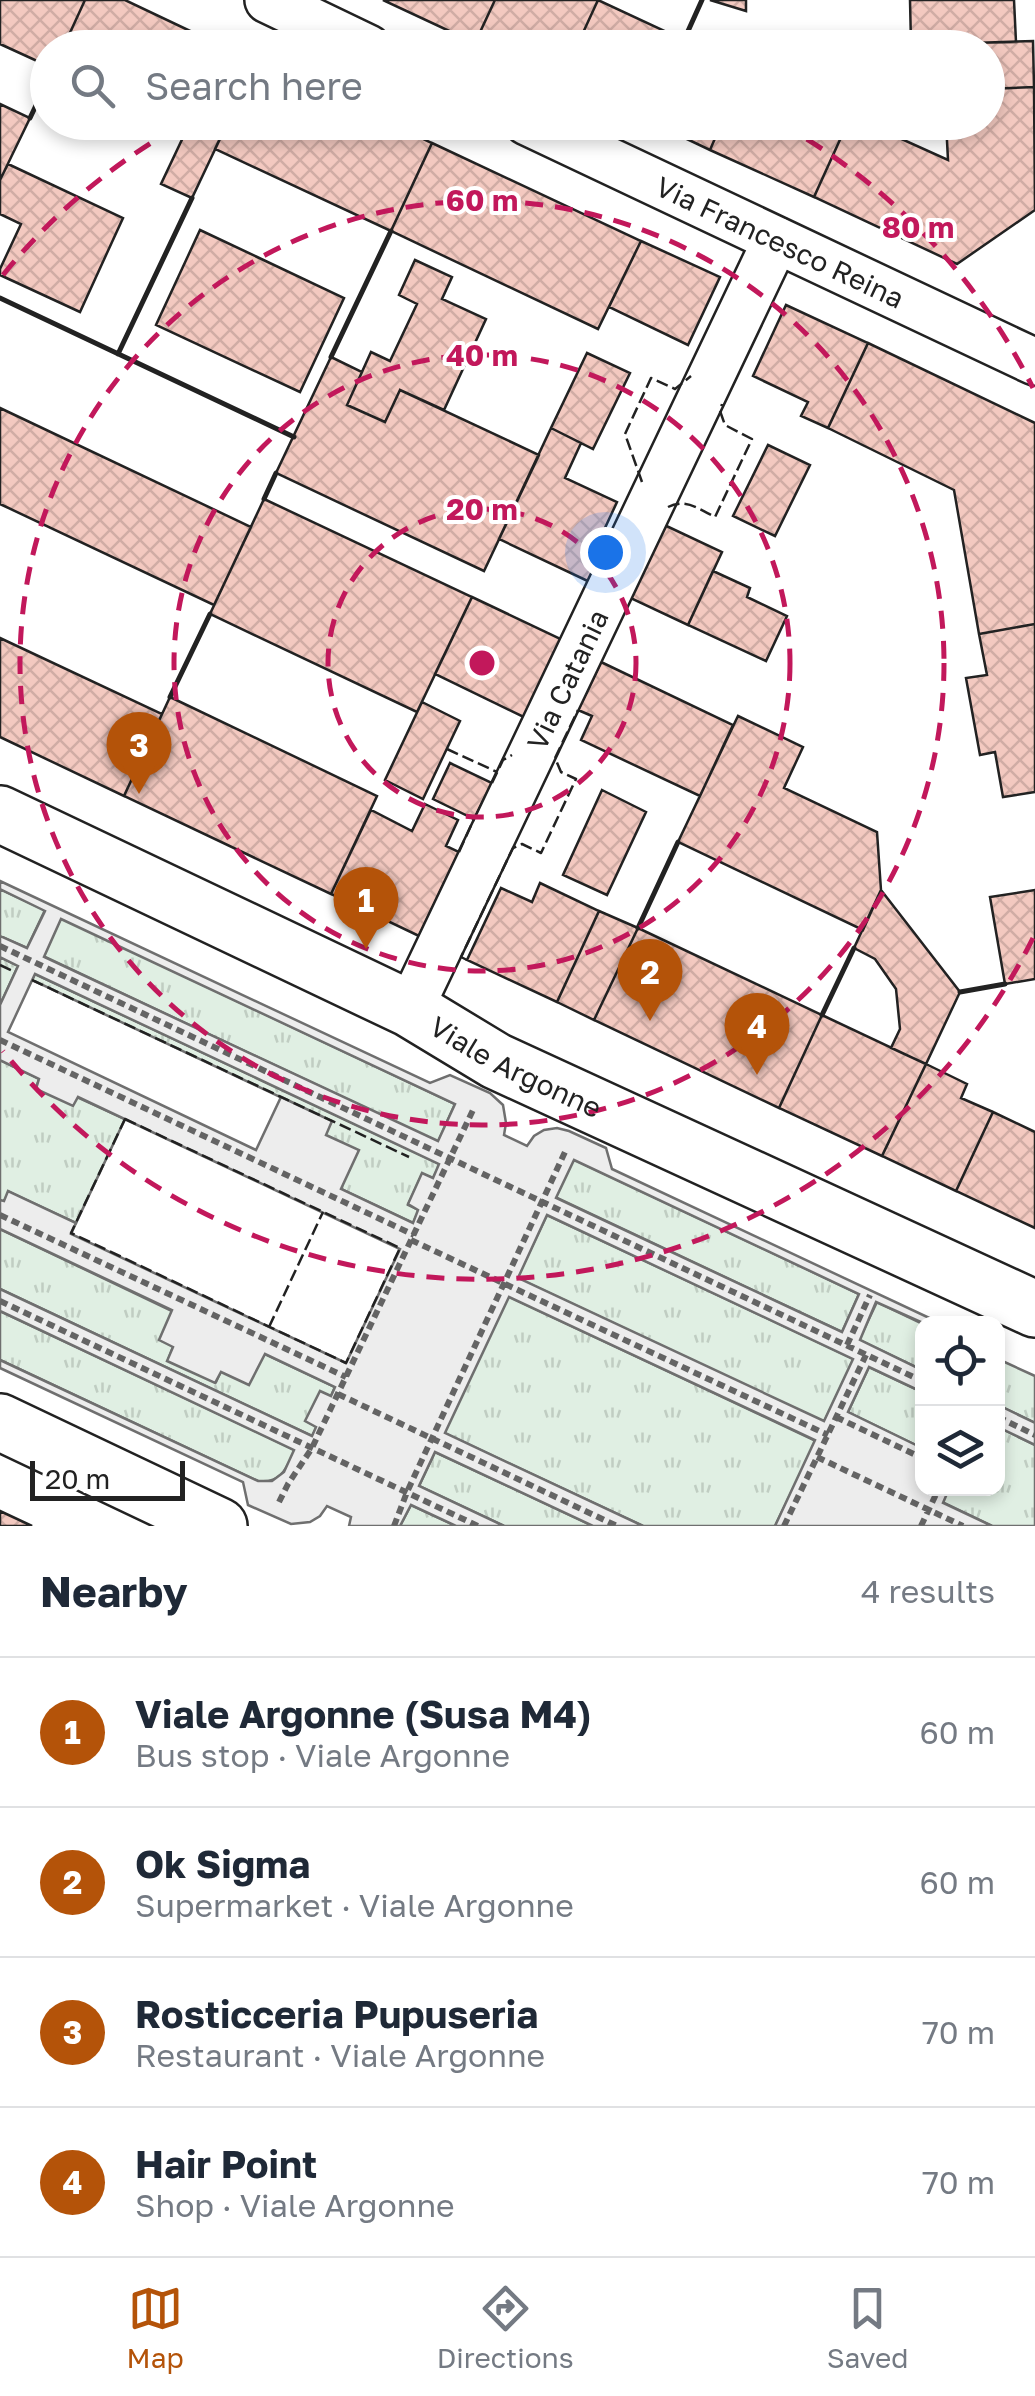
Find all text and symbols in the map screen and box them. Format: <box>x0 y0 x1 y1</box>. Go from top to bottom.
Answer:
search box <box>30 30 1005 140</box>
icon: search <box>65 58 120 113</box>
text: Search here <box>145 63 363 108</box>
street label: Via Francesco Reina <box>651 169 910 314</box>
text: 60 m <box>446 182 518 218</box>
text: 80 m <box>882 209 954 245</box>
text: 40 m <box>446 337 518 373</box>
text: 20 m <box>446 491 518 527</box>
your location <box>580 527 631 578</box>
street label: Via Catania <box>519 604 614 755</box>
centre of rings <box>464 645 500 681</box>
pin: 3 <box>106 712 172 794</box>
pin: 1 <box>334 866 398 949</box>
pin: 2 <box>618 938 682 1021</box>
pin: 4 <box>724 992 790 1075</box>
street label: Viale Argonne <box>424 1009 607 1124</box>
map controls <box>915 1316 1005 1496</box>
button: locate <box>915 1316 1005 1406</box>
button: layers <box>915 1406 1005 1496</box>
scale bar <box>30 1456 185 1500</box>
text: 20 m <box>45 1462 110 1495</box>
text: Nearby <box>40 1566 188 1616</box>
text: 4 results <box>861 1572 995 1610</box>
text: Viale Argonne (Susa M4) <box>135 1691 592 1736</box>
text: 1 <box>64 1713 81 1751</box>
text: 60 m <box>919 1713 995 1751</box>
text: Bus stop · Viale Argonne <box>135 1736 510 1774</box>
text: Ok Sigma <box>135 1841 310 1886</box>
text: 2 <box>63 1863 82 1901</box>
text: 60 m <box>919 1863 995 1901</box>
text: Supermarket · Viale Argonne <box>135 1886 574 1924</box>
text: Rosticceria Pupuseria <box>135 1991 538 2036</box>
text: 3 <box>63 2013 82 2051</box>
text: 70 m <box>922 2013 995 2051</box>
text: Restaurant · Viale Argonne <box>135 2036 545 2074</box>
text: Hair Point <box>135 2141 317 2186</box>
text: 4 <box>62 2163 83 2201</box>
text: 70 m <box>922 2163 995 2201</box>
text: Shop · Viale Argonne <box>135 2186 455 2224</box>
tab: Map <box>127 2281 184 2374</box>
tab: Directions <box>437 2281 574 2374</box>
tab: Saved <box>827 2281 908 2374</box>

